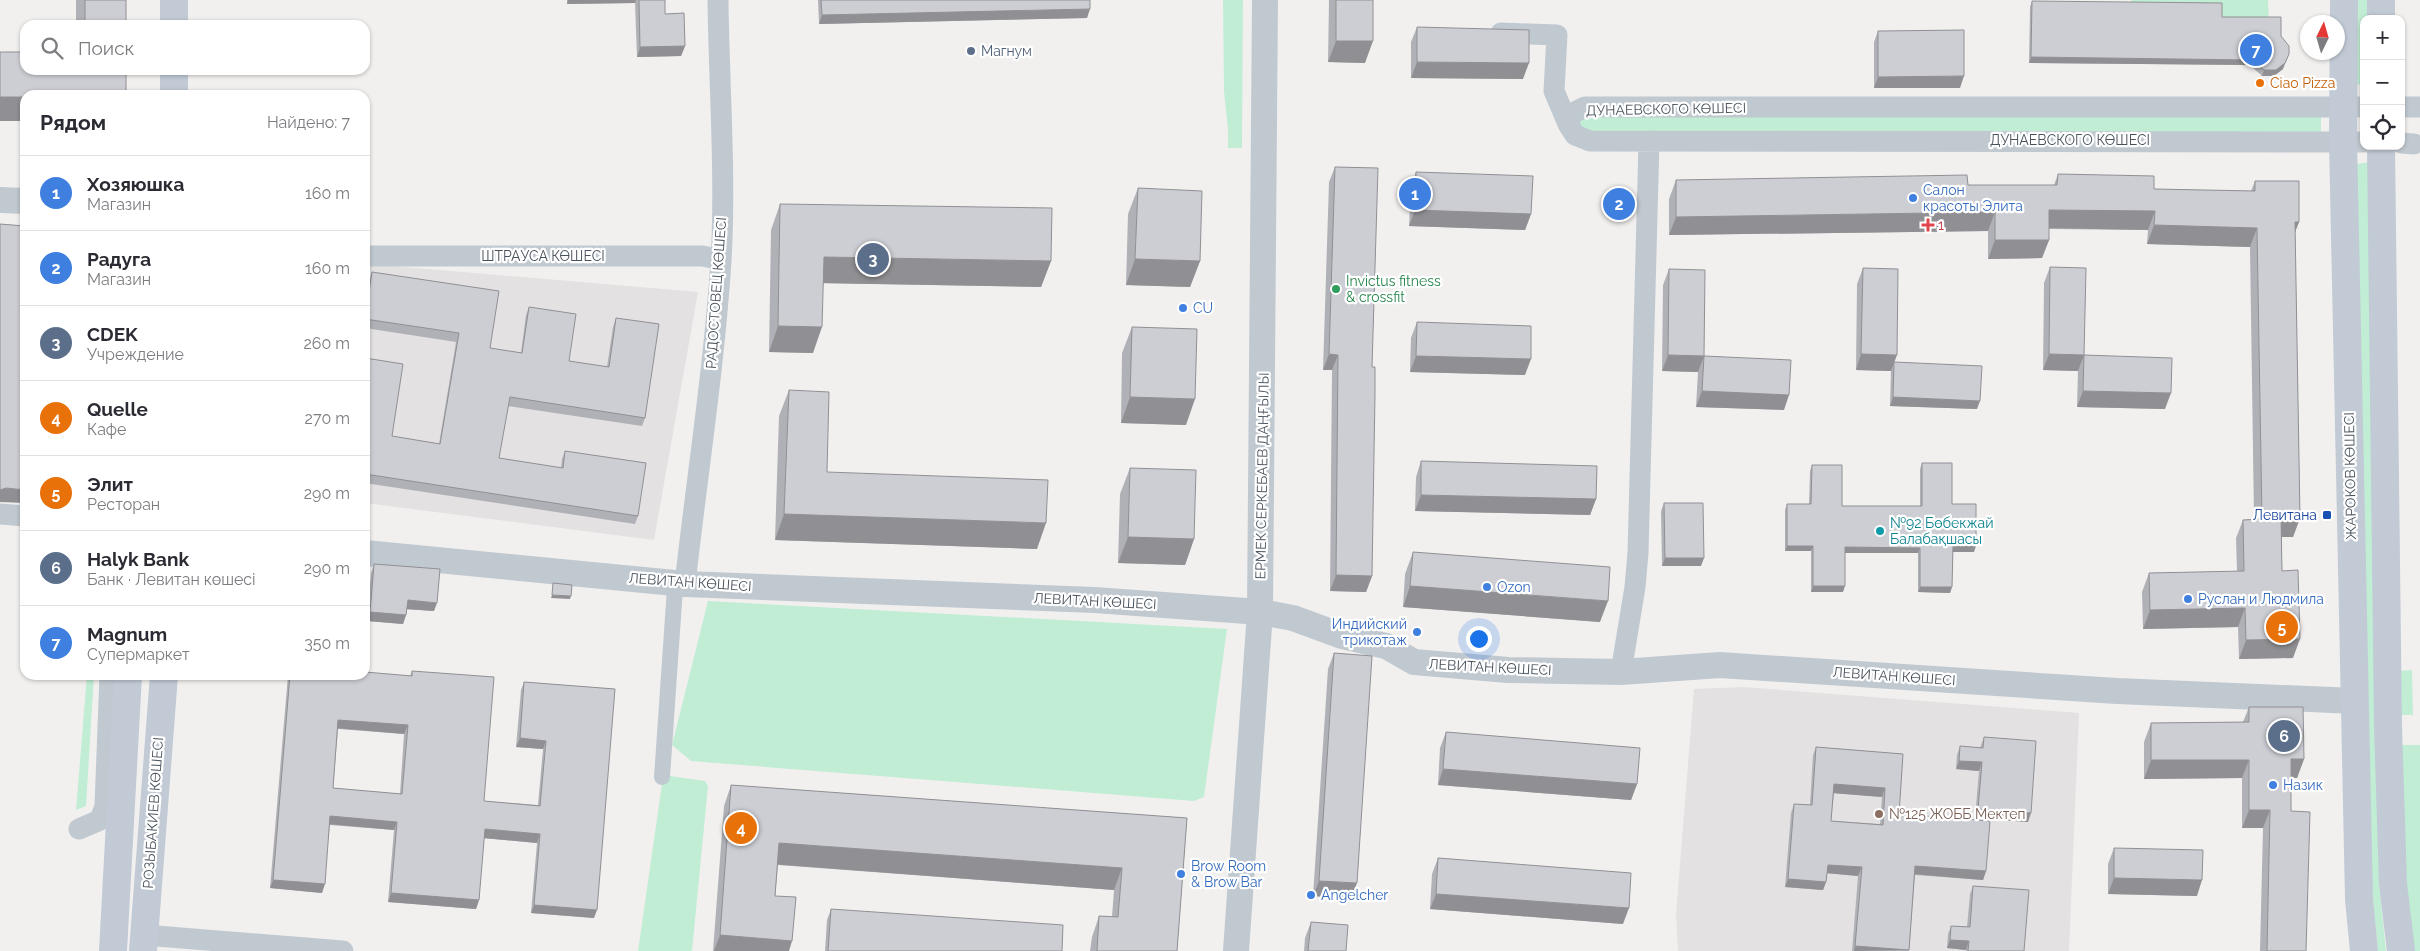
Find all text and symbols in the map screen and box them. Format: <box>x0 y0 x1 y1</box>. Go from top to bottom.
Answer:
north arrow <box>2300 15 2345 60</box>
map controls <box>2360 15 2405 150</box>
button: + <box>2360 15 2405 60</box>
search box <box>20 20 370 75</box>
pin: 7 <box>2240 31 2272 69</box>
icon: search <box>38 34 66 62</box>
text: Поиск <box>78 37 134 59</box>
place label: Магнум <box>981 43 1032 59</box>
marker: Магнум <box>965 45 977 57</box>
button: − <box>2360 60 2405 105</box>
place label: Ciao Pizza <box>2270 75 2335 91</box>
marker: Ciao Pizza <box>2254 77 2266 89</box>
street label: ДУНАЕВСКОГО КӨШЕСІ <box>1586 100 1746 118</box>
button: locate <box>2360 105 2405 150</box>
text: Рядом <box>40 110 106 135</box>
text: Найдено: 7 <box>267 113 350 132</box>
street label: ДУНАЕВСКОГО КӨШЕСІ <box>1990 132 2150 148</box>
text: Хозяюшка <box>87 173 184 195</box>
pin: 1 <box>1399 175 1431 213</box>
place label: Салон красоты Элита <box>1923 182 2023 214</box>
text: 1 <box>52 184 60 203</box>
text: 160 m <box>305 184 350 203</box>
pin: 2 <box>1603 185 1635 223</box>
marker: Салон красоты Элита <box>1907 192 1919 204</box>
text: Магазин <box>87 195 151 214</box>
street label: РАДОСТОВЕЦ КӨШЕСІ <box>703 217 729 369</box>
place label: 1 <box>1938 217 1944 233</box>
marker: 1 <box>1922 219 1934 231</box>
pin: 3 <box>857 240 889 278</box>
text: Радуга <box>87 248 151 270</box>
street label: ШТРАУСА КӨШЕСІ <box>481 248 605 264</box>
text: 2 <box>51 259 61 278</box>
text: 160 m <box>305 259 350 278</box>
text: Магазин <box>87 270 151 289</box>
place label: Invictus fitness & crossfit <box>1346 273 1441 305</box>
marker: Invictus fitness & crossfit <box>1330 283 1342 295</box>
place label: CU <box>1193 300 1213 316</box>
marker: CU <box>1177 302 1189 314</box>
text: CDEK <box>87 323 138 345</box>
text: 3 <box>52 334 60 353</box>
text: 260 m <box>303 334 350 353</box>
text: Учреждение <box>87 345 184 364</box>
street label: ЕРМЕК СЕРКЕБАЕВ ДАҢҒЫЛЫ <box>1252 372 1272 580</box>
text: Quelle <box>87 398 148 420</box>
text: 4 <box>51 409 61 428</box>
text: 270 m <box>305 409 350 428</box>
street label: ЖАРОКОВ КӨШЕСІ <box>2341 412 2359 540</box>
text: Кафе <box>87 420 126 439</box>
text: Элит <box>87 473 133 495</box>
text: 5 <box>52 484 60 503</box>
text: 290 m <box>304 484 350 503</box>
text: Ресторан <box>87 495 160 514</box>
place label: Левитана <box>2253 507 2317 523</box>
marker: Левитана <box>2321 509 2333 521</box>
place label: №92 Бөбекжай Балабақшасы <box>1890 515 1993 547</box>
marker: №92 Бөбекжай Балабақшасы <box>1874 525 1886 537</box>
text: Halyk Bank <box>87 548 189 570</box>
text: 6 <box>51 559 61 578</box>
text: 290 m <box>304 559 350 578</box>
text: Банк · Левитан көшесі <box>87 570 256 589</box>
street label: ЛЕВИТАН КӨШЕСІ <box>628 570 752 594</box>
place label: Ozon <box>1497 579 1531 595</box>
marker: Ozon <box>1481 581 1493 593</box>
street label: ЛЕВИТАН КӨШЕСІ <box>1033 590 1157 612</box>
place label: Руслан и Людмила <box>2198 591 2324 607</box>
marker: Руслан и Людмила <box>2182 593 2194 605</box>
pin: 5 <box>2266 608 2298 646</box>
place label: Индийский трикотаж <box>1332 616 1407 648</box>
text: Magnum <box>87 623 167 645</box>
marker: Индийский трикотаж <box>1411 626 1423 638</box>
your location <box>1466 626 1492 652</box>
text: 7 <box>52 634 60 653</box>
text: 350 m <box>304 634 350 653</box>
text: Супермаркет <box>87 645 190 664</box>
street label: ЛЕВИТАН КӨШЕСІ <box>1428 656 1552 678</box>
street label: ЛЕВИТАН КӨШЕСІ <box>1832 664 1956 688</box>
pin: 6 <box>2268 717 2300 755</box>
street label: РОЗЫБАКИЕВ КӨШЕСІ <box>140 737 166 889</box>
place label: Назик <box>2283 777 2323 793</box>
marker: Назик <box>2267 779 2279 791</box>
place label: №125 ЖОББ Мектеп <box>1889 806 2026 822</box>
marker: №125 ЖОББ Мектеп <box>1873 808 1885 820</box>
pin: 4 <box>725 809 757 847</box>
place label: Brow Room & Brow Bar <box>1191 858 1266 890</box>
marker: Brow Room & Brow Bar <box>1175 868 1187 880</box>
place label: Angelcher <box>1321 887 1388 903</box>
marker: Angelcher <box>1305 889 1317 901</box>

